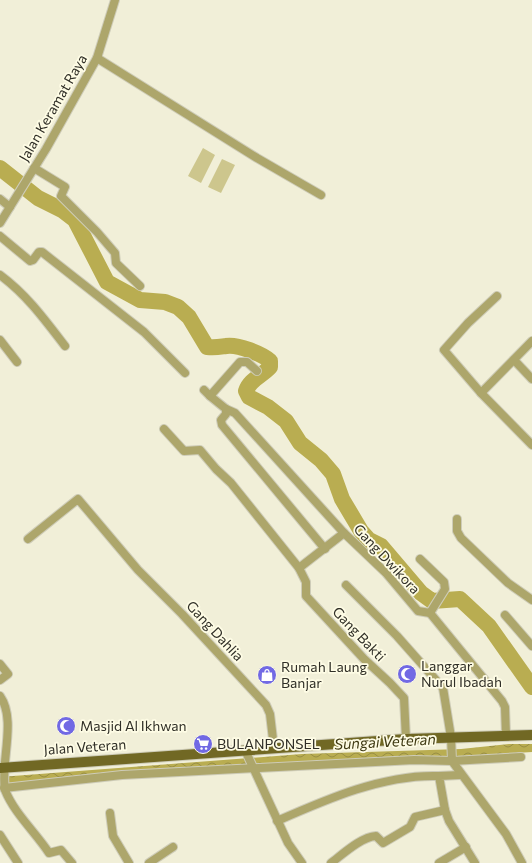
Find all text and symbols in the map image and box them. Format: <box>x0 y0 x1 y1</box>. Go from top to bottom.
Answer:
street label: Jalan Keramat Raya <box>15 51 90 164</box>
street label: Gang Dwikora <box>351 520 424 597</box>
street label: Gang Dahlia <box>183 597 248 664</box>
street label: Gang Bakti <box>329 603 389 664</box>
place label: Langgar Nurul Ibadah <box>421 657 502 690</box>
place label: Rumah Laung Banjar <box>281 658 368 691</box>
mosque icon: Langgar Nurul Ibadah <box>396 663 418 685</box>
shop icon: Rumah Laung Banjar <box>256 664 278 686</box>
mosque icon: Masjid Al Ikhwan <box>55 715 77 737</box>
place label: Masjid Al Ikhwan <box>80 717 187 734</box>
water label: Sungai Veteran <box>334 729 436 753</box>
supermarket icon: BULANPONSEL <box>192 733 214 755</box>
street label: Jalan Veteran <box>43 735 127 758</box>
place label: BULANPONSEL <box>217 735 320 752</box>

